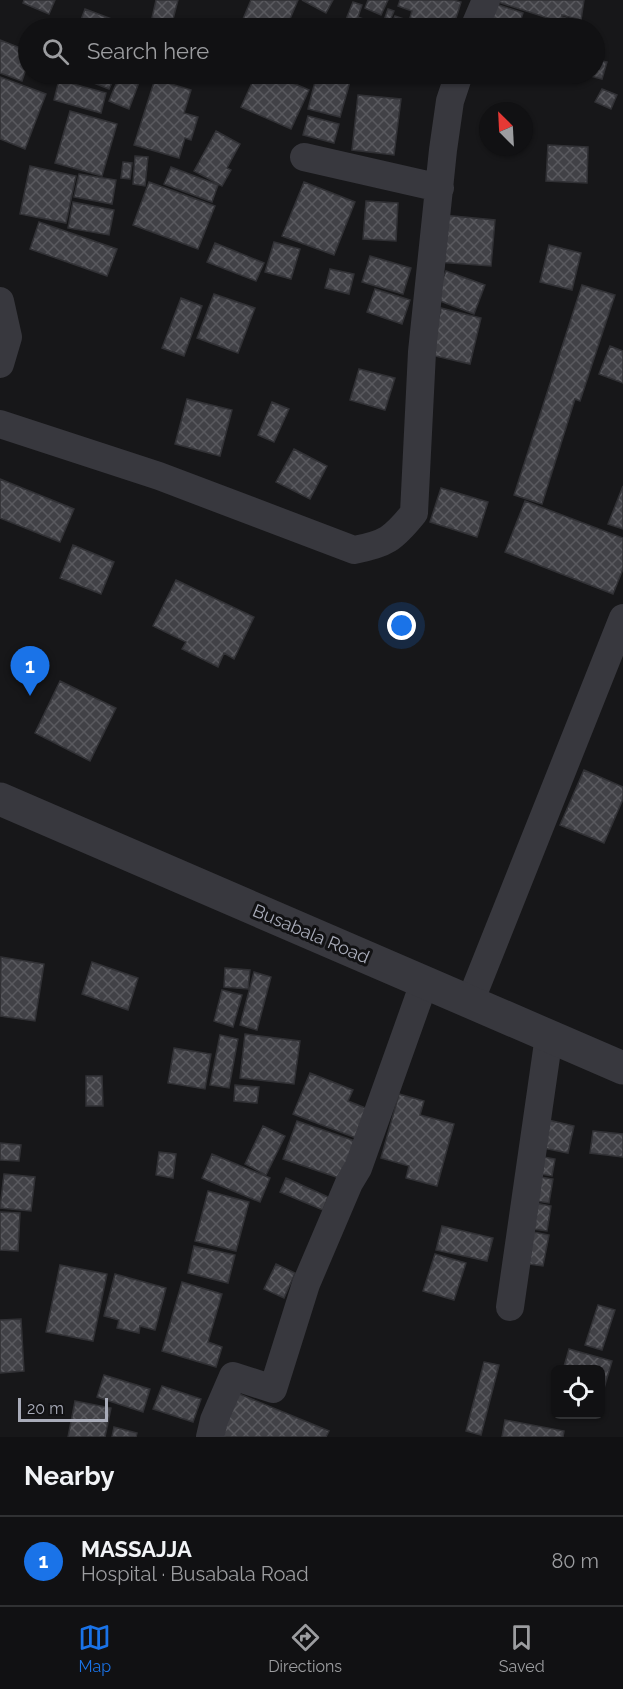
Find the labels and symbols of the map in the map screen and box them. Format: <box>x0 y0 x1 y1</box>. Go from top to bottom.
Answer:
north arrow <box>479 102 533 156</box>
your location <box>387 611 416 640</box>
pin: 1 <box>10 646 50 696</box>
street label: Busabala Road <box>250 900 373 968</box>
scale bar <box>18 1395 108 1422</box>

